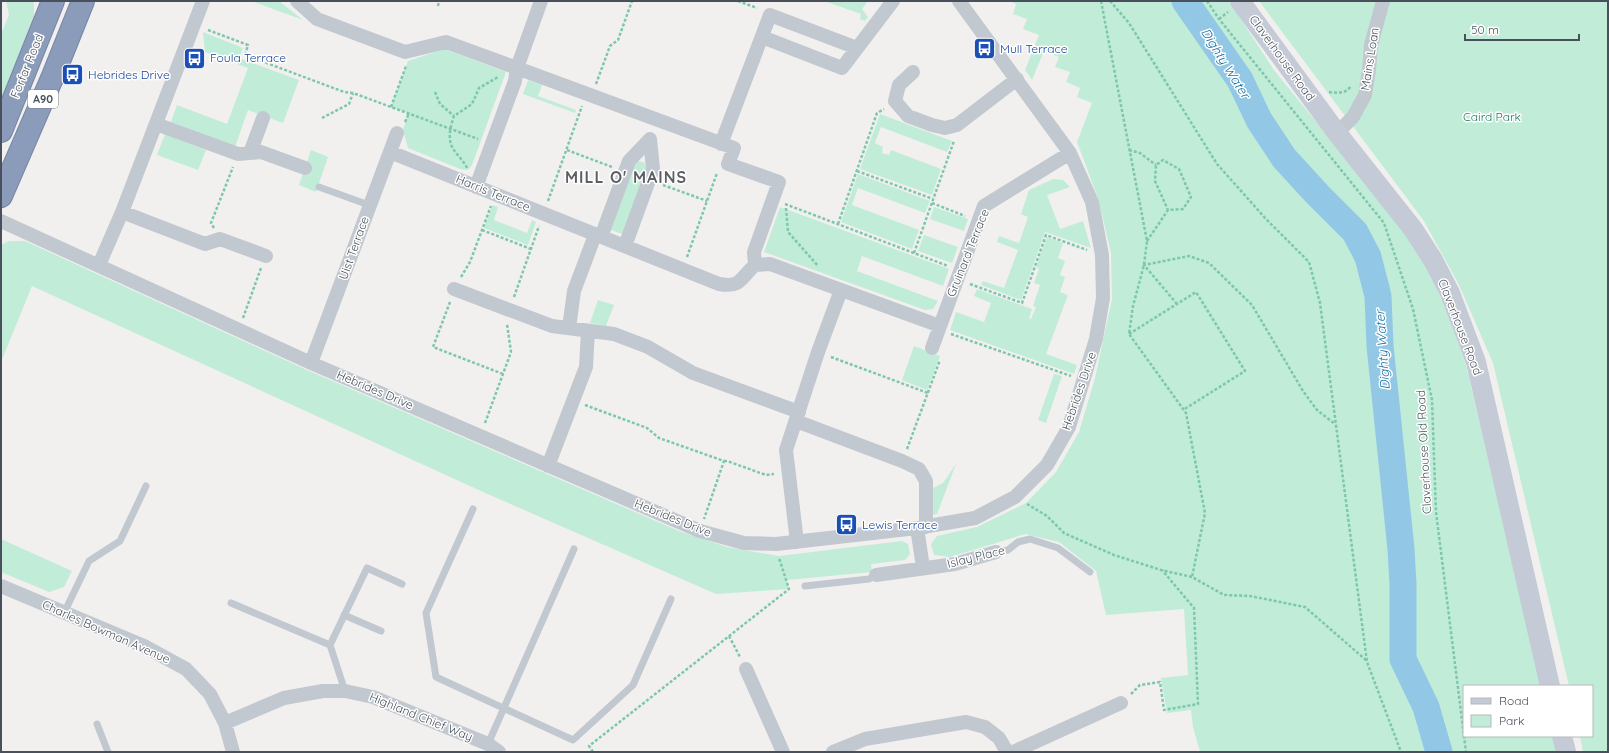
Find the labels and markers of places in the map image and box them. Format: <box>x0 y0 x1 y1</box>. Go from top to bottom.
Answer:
bus stop icon: Mull Terrace <box>971 36 997 62</box>
place label: Mull Terrace <box>1000 41 1068 56</box>
bus stop icon: Foula Terrace <box>181 45 207 71</box>
place label: Foula Terrace <box>210 50 286 65</box>
bus stop icon: Hebrides Drive <box>59 62 85 88</box>
place label: Hebrides Drive <box>88 67 170 82</box>
bus stop icon: Lewis Terrace <box>834 512 860 538</box>
place label: Lewis Terrace <box>862 517 938 532</box>

